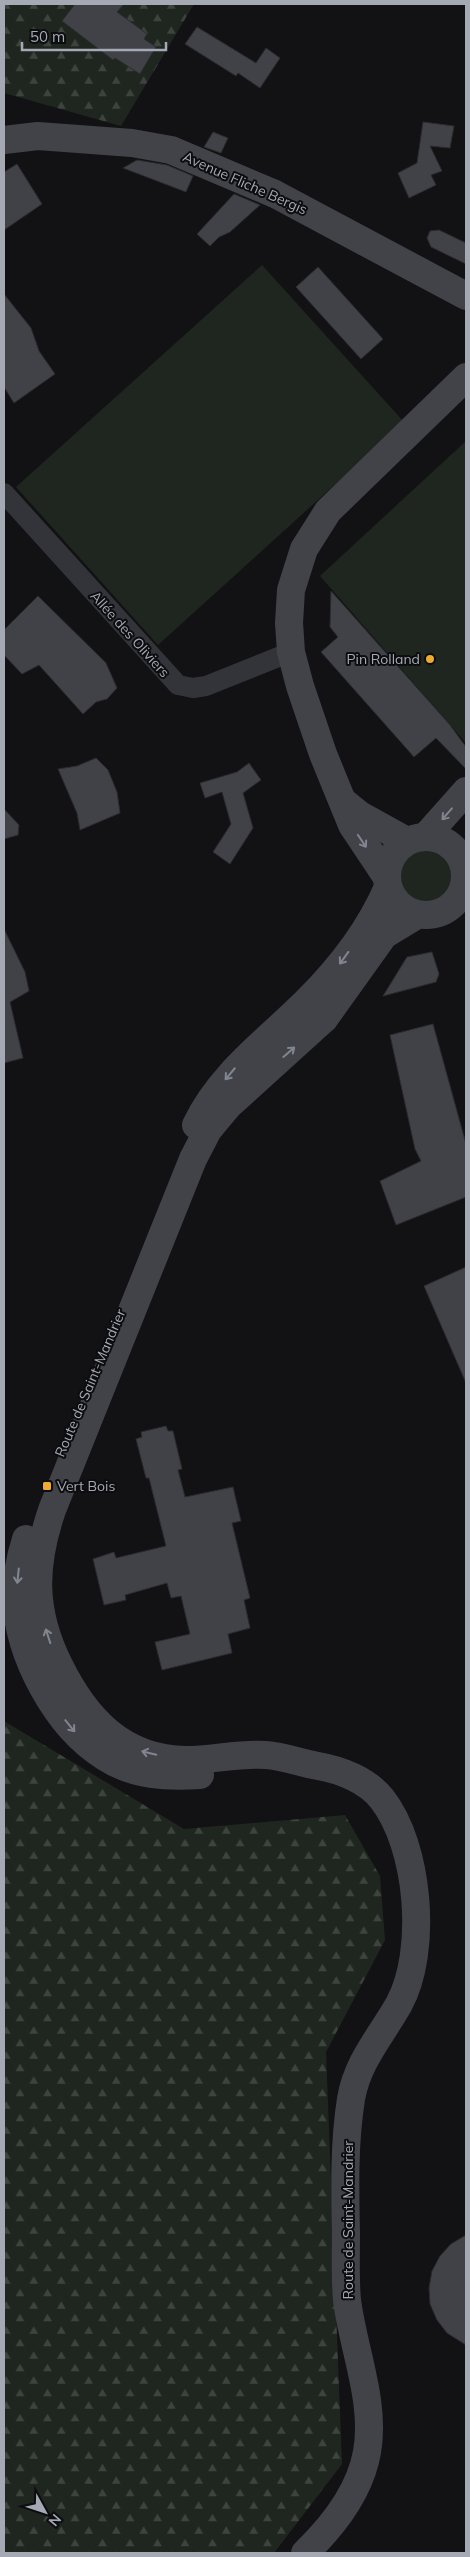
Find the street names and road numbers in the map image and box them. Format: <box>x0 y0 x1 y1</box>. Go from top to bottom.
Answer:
street label: Avenue Fliche Bergis <box>180 147 310 219</box>
street label: Allée des Oliviers <box>86 587 174 681</box>
street label: Route de Saint-Mandrier <box>51 1306 130 1460</box>
street label: Route de Saint-Mandrier <box>339 2140 357 2299</box>

